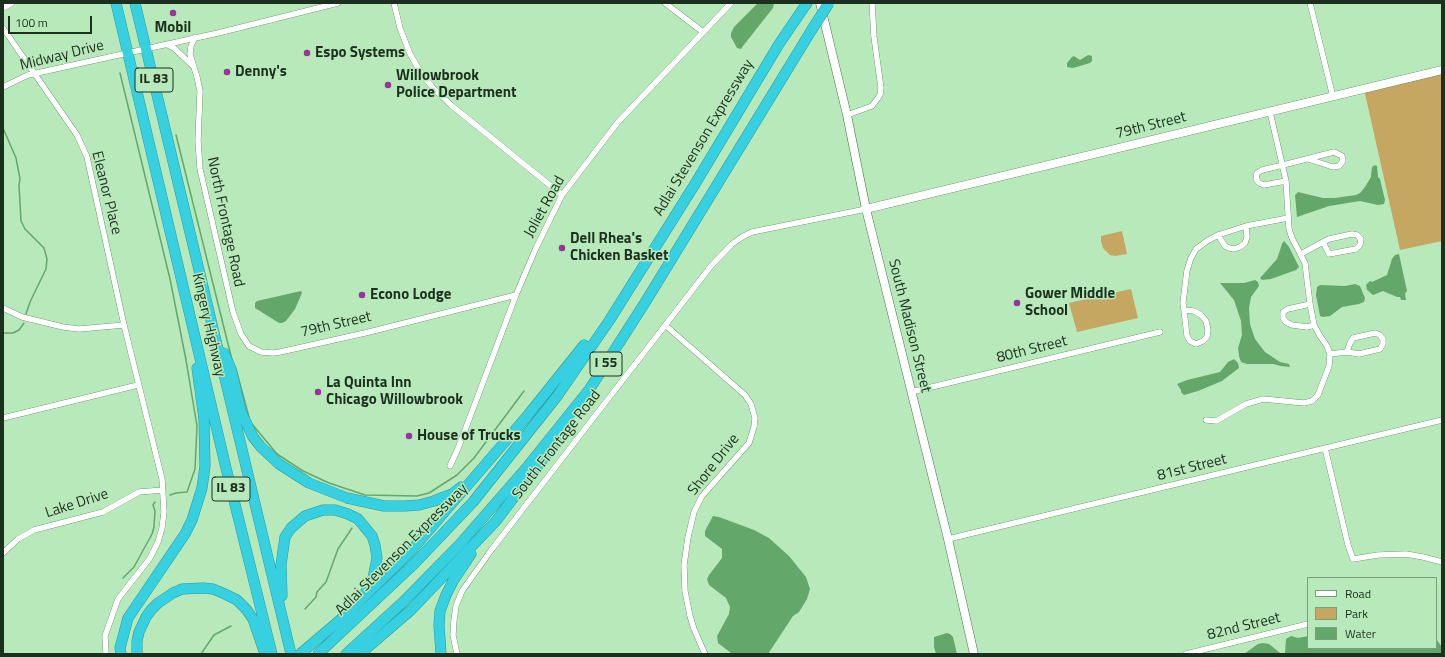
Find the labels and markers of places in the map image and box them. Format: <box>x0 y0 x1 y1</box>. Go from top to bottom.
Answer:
marker: Mobil <box>168 8 178 18</box>
place label: Mobil <box>155 19 191 37</box>
place label: Espo Systems <box>315 44 405 62</box>
marker: Espo Systems <box>302 48 312 58</box>
place label: Denny's <box>235 63 287 81</box>
marker: Denny's <box>222 67 232 77</box>
place label: Willowbrook Police Department <box>396 67 516 102</box>
marker: Willowbrook Police Department <box>383 80 393 90</box>
place label: Dell Rhea's Chicken Basket <box>570 230 668 265</box>
marker: Dell Rhea's Chicken Basket <box>557 243 567 253</box>
place label: Gower Middle School <box>1025 285 1115 320</box>
place label: Econo Lodge <box>370 286 451 304</box>
marker: Econo Lodge <box>357 290 367 300</box>
marker: Gower Middle School <box>1012 298 1022 308</box>
place label: La Quinta Inn Chicago Willowbrook <box>326 374 463 409</box>
marker: La Quinta Inn Chicago Willowbrook <box>313 387 323 397</box>
place label: House of Trucks <box>417 427 520 445</box>
marker: House of Trucks <box>404 431 414 441</box>

